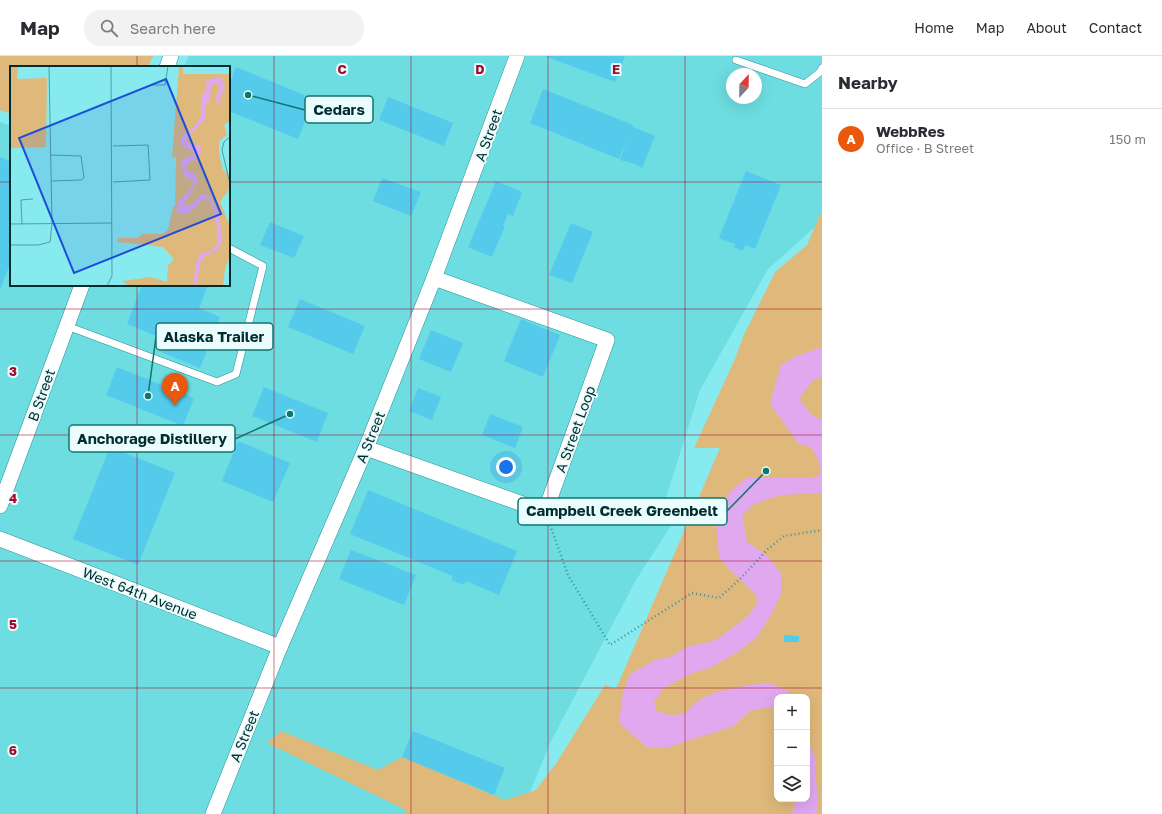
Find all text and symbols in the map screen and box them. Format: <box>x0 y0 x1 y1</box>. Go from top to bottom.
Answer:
search box <box>84 10 364 46</box>
text: Map <box>20 16 60 39</box>
icon: search <box>98 17 120 39</box>
text: Search here <box>130 19 216 37</box>
text: Home <box>914 19 954 36</box>
text: Map <box>976 19 1004 36</box>
text: About <box>1026 19 1067 36</box>
text: Contact <box>1089 19 1142 36</box>
text: C <box>337 61 347 77</box>
text: D <box>475 61 485 77</box>
text: E <box>612 61 620 77</box>
inset map <box>10 66 230 286</box>
north arrow <box>726 68 762 104</box>
text: Nearby <box>838 72 898 93</box>
callout: Cedars <box>305 96 373 123</box>
text: Cedars <box>313 100 365 118</box>
street label: A Street <box>471 107 505 163</box>
text: WebbRes <box>876 122 945 140</box>
text: A <box>846 131 856 147</box>
text: 150 m <box>1109 131 1146 147</box>
text: Office · B Street <box>876 140 974 156</box>
callout: Alaska Trailer <box>156 323 273 350</box>
text: Alaska Trailer <box>164 327 265 345</box>
text: 3 <box>9 363 17 379</box>
street label: B Street <box>24 367 58 423</box>
pin: A <box>162 373 188 406</box>
street label: A Street Loop <box>551 383 599 475</box>
street label: A Street <box>352 409 388 465</box>
callout: Anchorage Distillery <box>69 425 235 452</box>
text: Anchorage Distillery <box>77 429 227 447</box>
your location <box>496 457 516 477</box>
text: 4 <box>9 490 17 506</box>
callout: Campbell Creek Greenbelt <box>518 498 727 525</box>
text: Campbell Creek Greenbelt <box>526 501 718 519</box>
street label: West 64th Avenue <box>80 563 200 623</box>
text: 5 <box>9 616 17 632</box>
map controls <box>774 694 810 802</box>
button: + <box>774 694 810 730</box>
street label: A Street <box>226 708 262 764</box>
button: − <box>774 730 810 766</box>
text: 6 <box>9 742 17 758</box>
button: layers <box>774 766 810 802</box>

